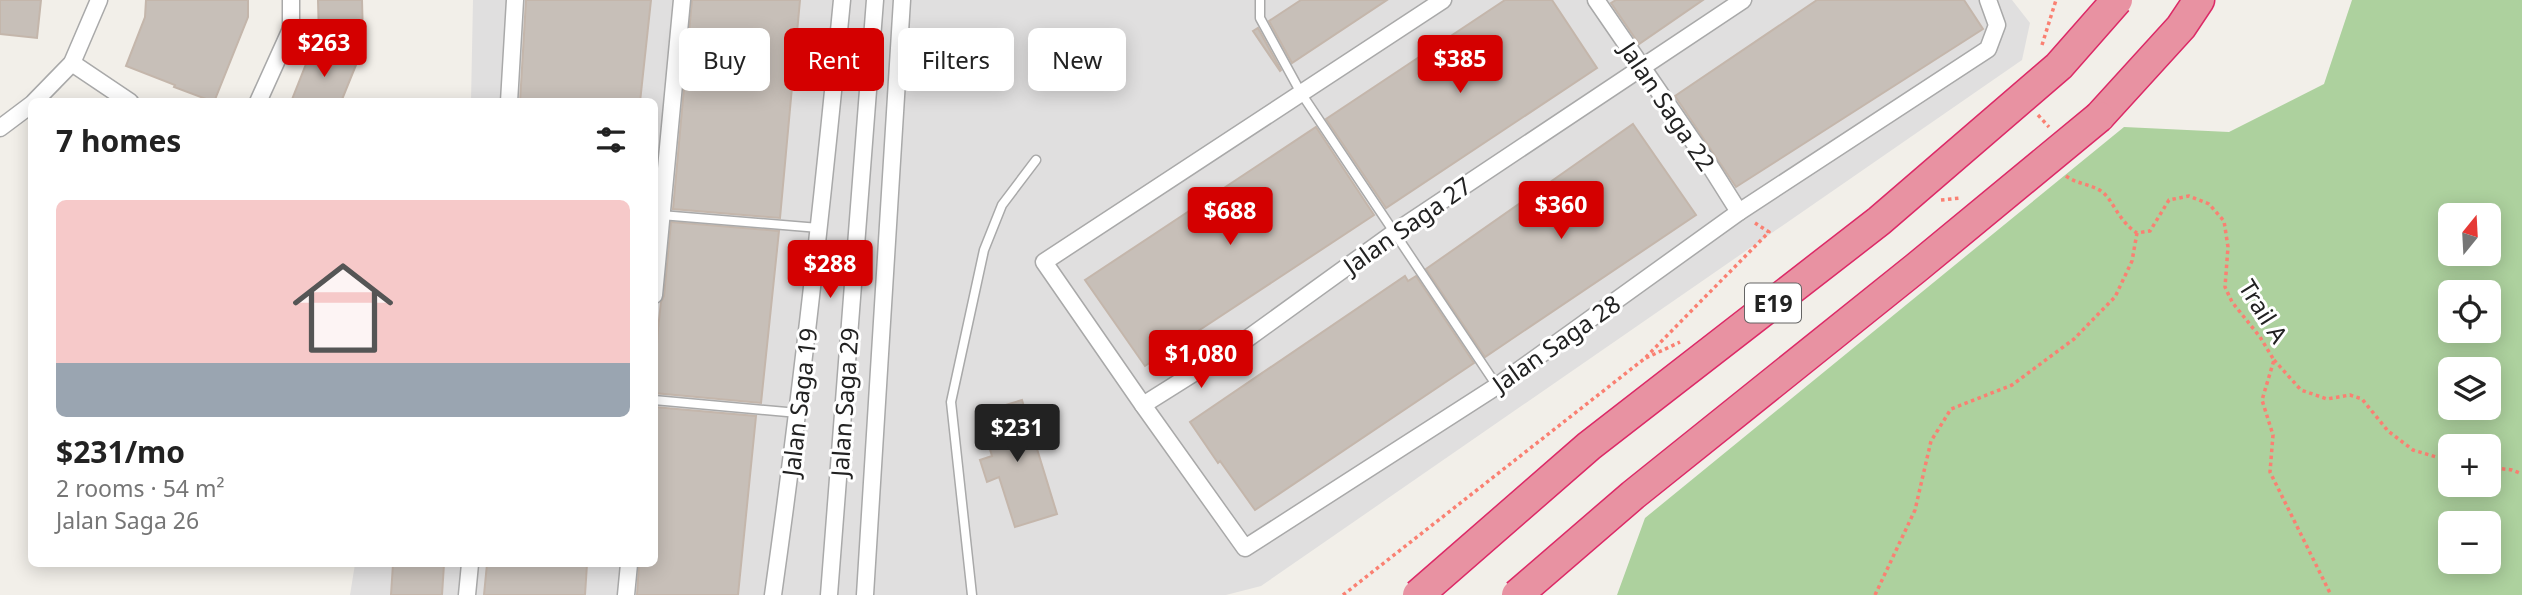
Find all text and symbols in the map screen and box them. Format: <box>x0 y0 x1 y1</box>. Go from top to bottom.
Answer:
pin: $263 <box>283 20 365 79</box>
text: $263 <box>298 26 350 58</box>
chip: Buy <box>679 28 770 91</box>
chip: Rent <box>784 28 884 91</box>
chip: Filters <box>898 28 1014 91</box>
chip: New <box>1028 28 1126 91</box>
street label: Jalan Saga 22 <box>1611 33 1723 177</box>
pin: $385 <box>1419 36 1501 95</box>
text: $385 <box>1434 42 1486 74</box>
text: 7 homes <box>56 120 181 161</box>
icon: filters <box>592 121 630 159</box>
street label: Jalan Saga 27 <box>1335 169 1478 282</box>
pin: $360 <box>1520 182 1602 241</box>
pin: $688 <box>1189 188 1271 247</box>
text: $360 <box>1535 188 1587 220</box>
text: $688 <box>1204 194 1256 226</box>
north arrow <box>2438 203 2501 266</box>
map controls <box>2438 203 2501 574</box>
pin: $288 <box>789 240 871 300</box>
icon: home <box>280 245 406 371</box>
text: $288 <box>804 247 856 279</box>
street label: Trail A <box>2232 273 2297 350</box>
button: locate <box>2438 280 2501 343</box>
road number: E19 <box>1745 284 1801 322</box>
street label: Jalan Saga 28 <box>1484 287 1627 400</box>
street label: Jalan Saga 19 <box>773 326 824 480</box>
street label: Jalan Saga 29 <box>822 326 866 480</box>
pin: $1,080 <box>1144 330 1258 390</box>
text: $1,080 <box>1165 337 1237 369</box>
button: layers <box>2438 357 2501 420</box>
pin: $231 <box>976 405 1058 464</box>
text: $231 <box>991 411 1043 443</box>
text: $231/mo <box>56 431 185 472</box>
button: + <box>2438 434 2501 497</box>
text: 2 rooms · 54 m² <box>56 472 225 504</box>
text: Jalan Saga 26 <box>56 504 199 536</box>
button: − <box>2438 511 2501 574</box>

